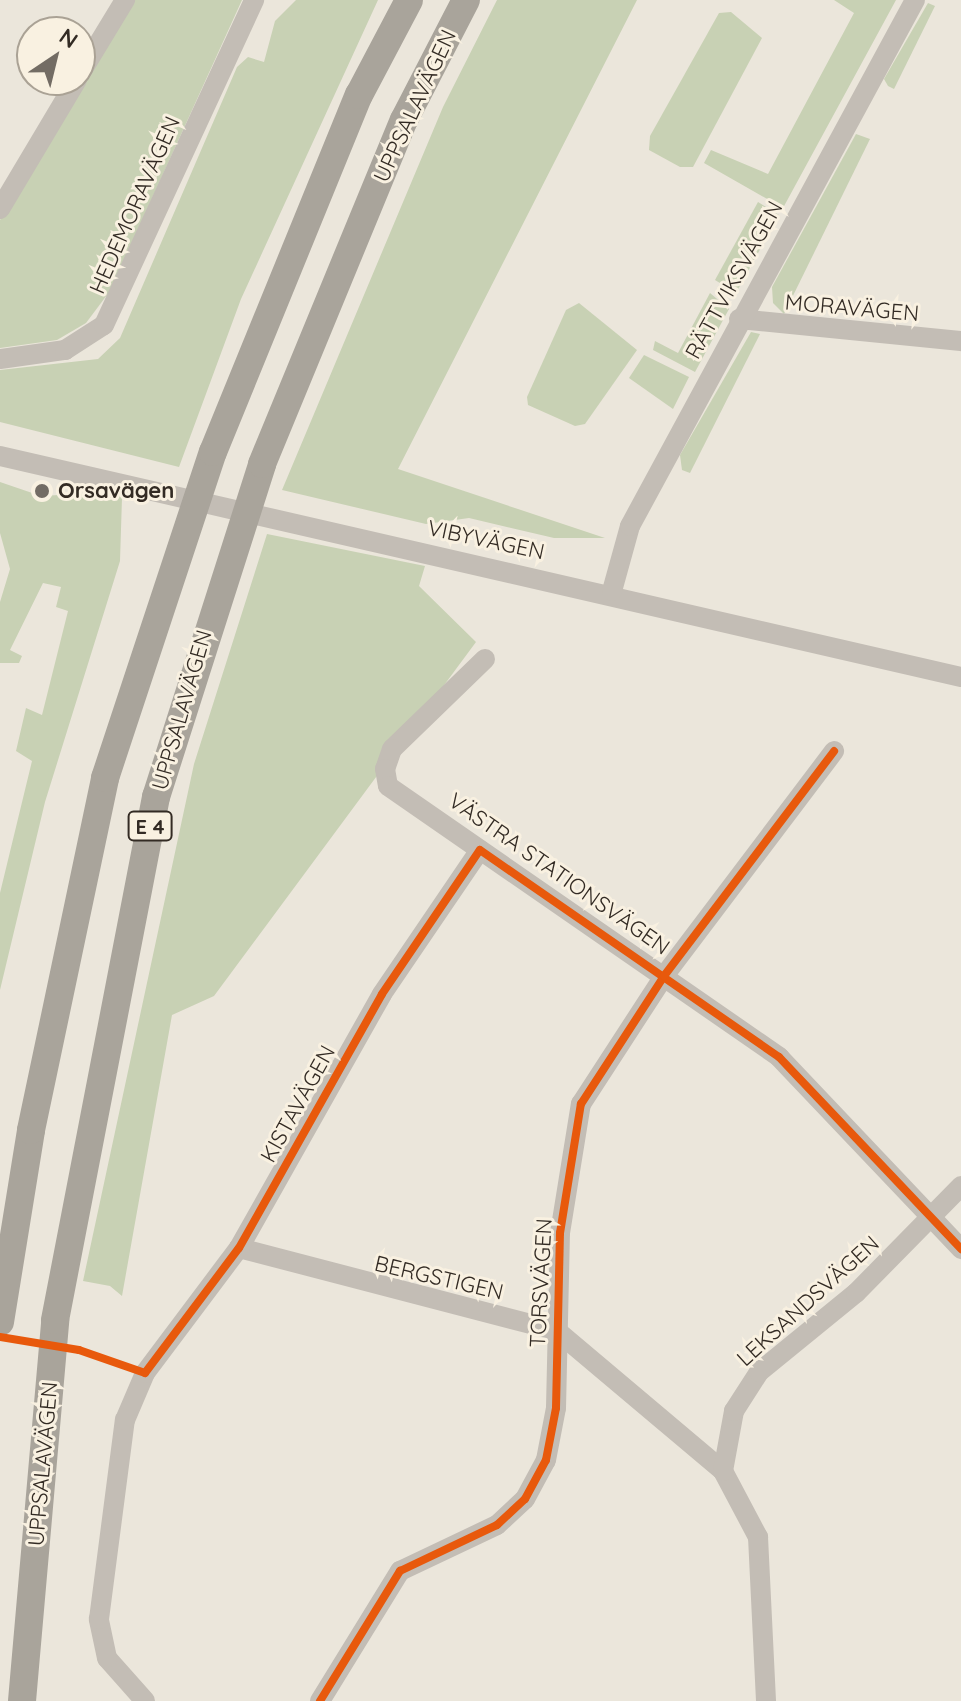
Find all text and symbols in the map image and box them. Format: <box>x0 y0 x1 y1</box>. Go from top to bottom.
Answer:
north arrow <box>16 16 96 96</box>
text: N <box>54 22 83 54</box>
street label: UPPSALAVÄGEN <box>368 26 462 186</box>
street label: HEDEMORAVÄGEN <box>84 112 186 298</box>
street label: RÄTTVIKSVÄGEN <box>680 197 788 363</box>
street label: MORAVÄGEN <box>784 289 920 327</box>
place label: Orsavägen <box>58 478 174 504</box>
marker: Orsavägen <box>33 482 51 500</box>
street label: VIBYVÄGEN <box>425 515 547 565</box>
street label: UPPSALAVÄGEN <box>147 627 217 793</box>
street label: VÄSTRA STATIONSVÄGEN <box>443 788 675 960</box>
road number: E 4 <box>126 810 174 842</box>
street label: KISTAVÄGEN <box>255 1041 341 1167</box>
street label: TORSVÄGEN <box>524 1218 558 1348</box>
street label: LEKSANDSVÄGEN <box>731 1230 885 1372</box>
street label: BERGSTIGEN <box>372 1250 506 1306</box>
street label: UPPSALAVÄGEN <box>23 1381 63 1547</box>

